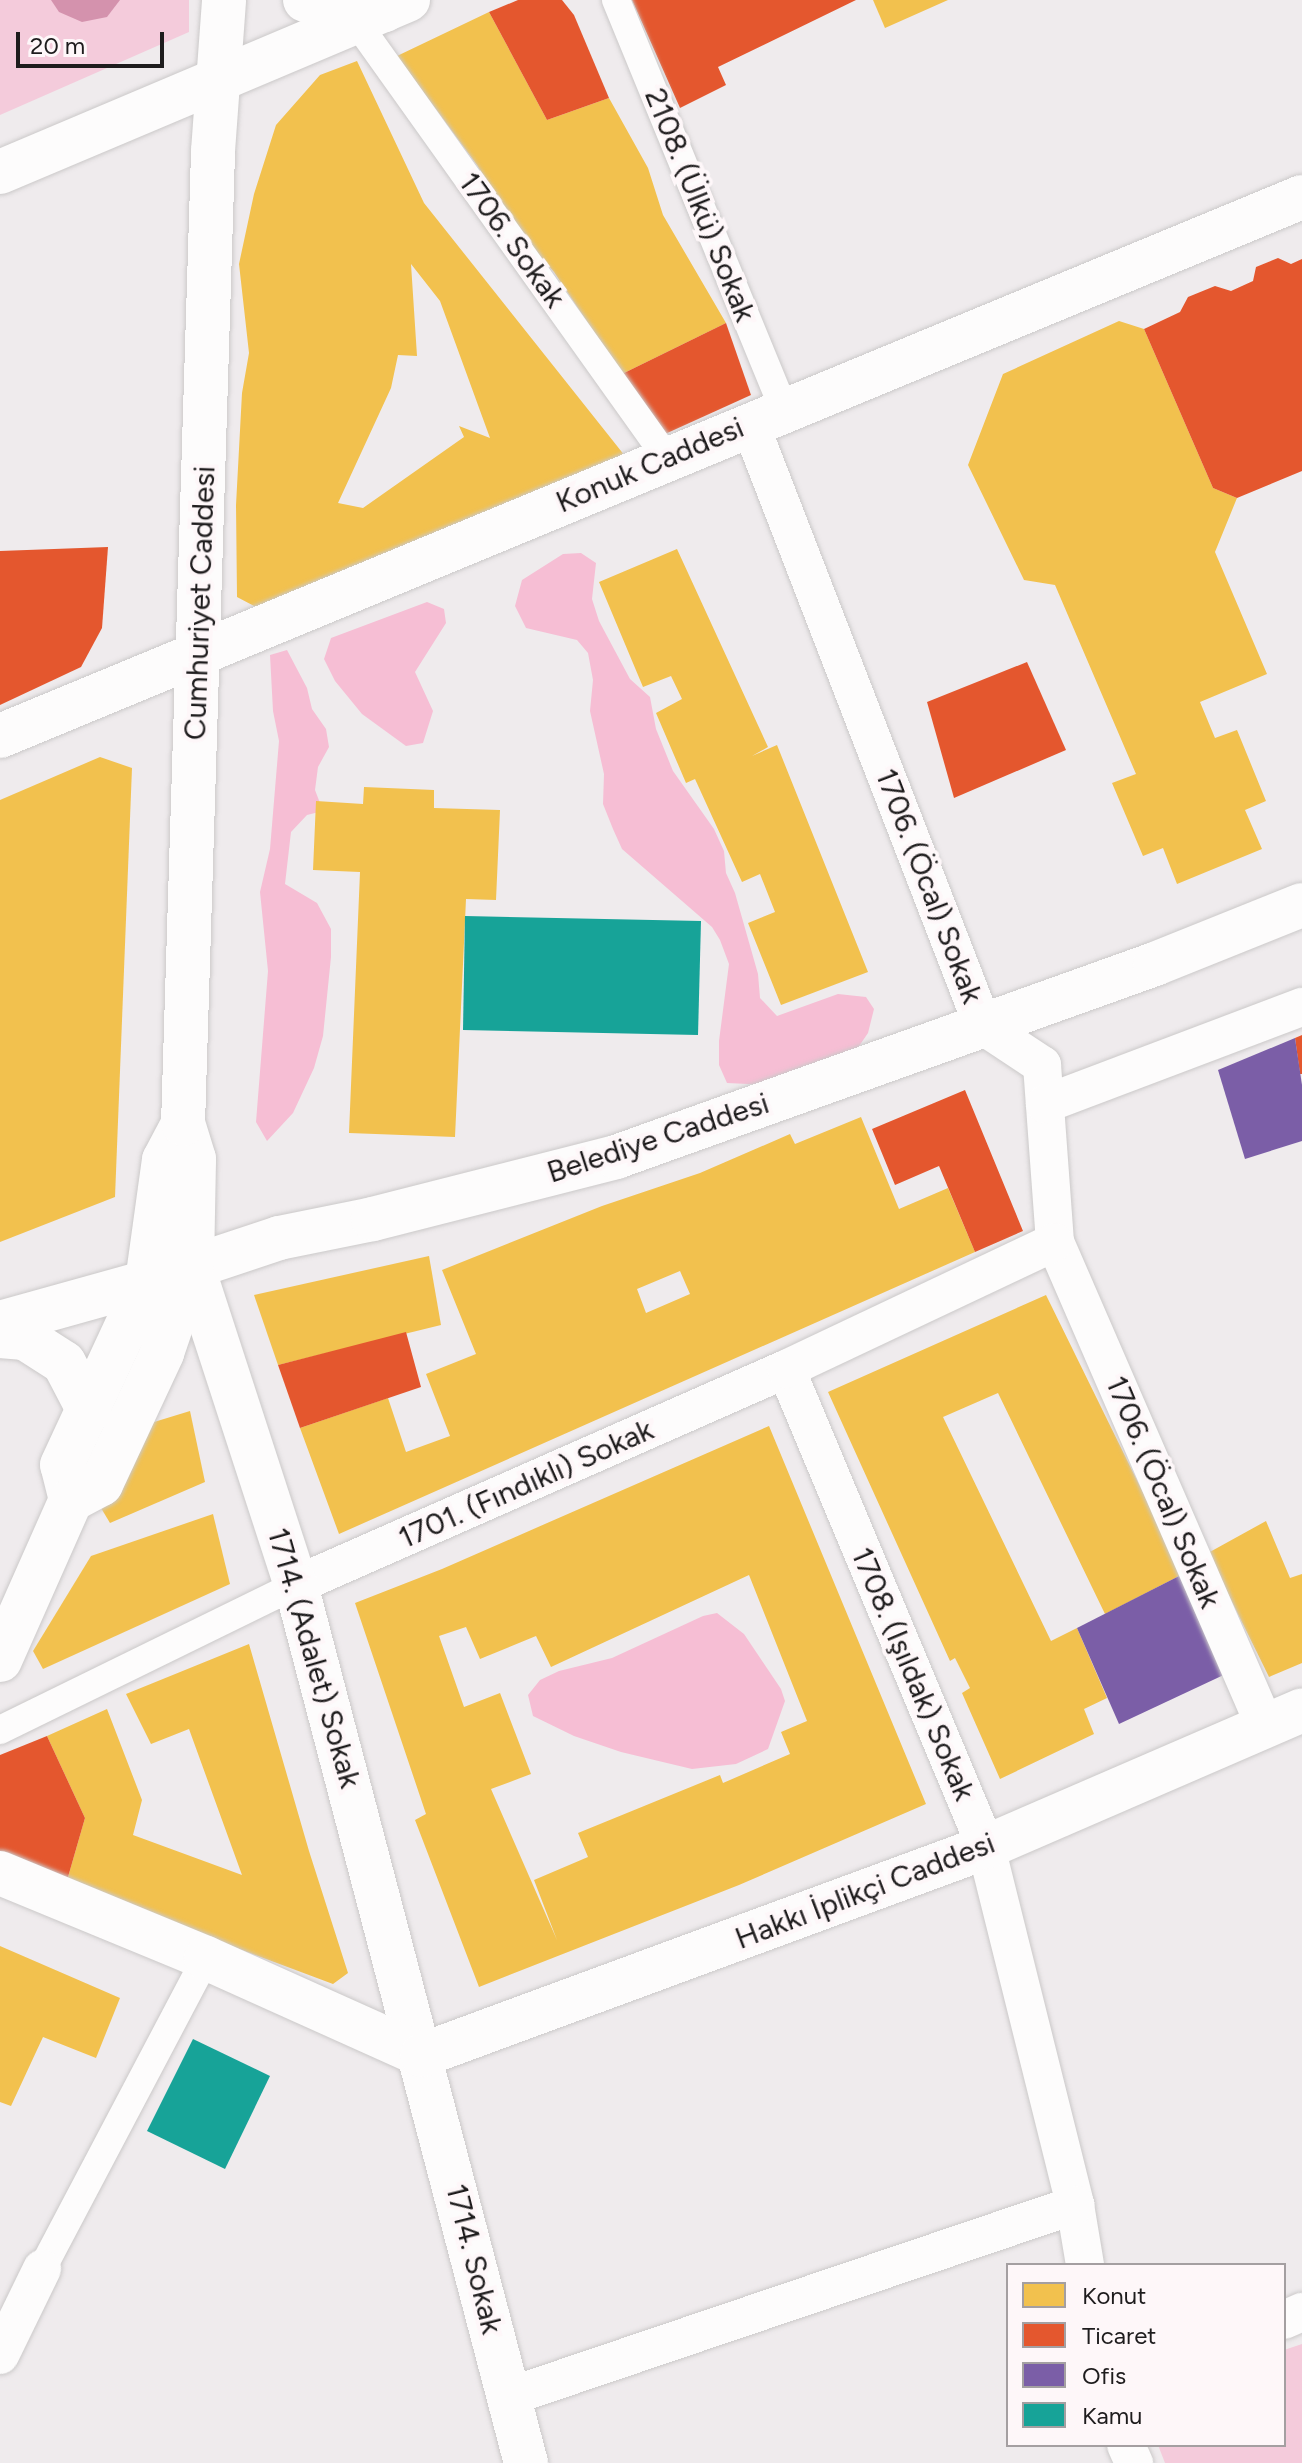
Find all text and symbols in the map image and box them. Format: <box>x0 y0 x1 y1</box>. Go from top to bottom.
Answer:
scale bar <box>20 16 168 66</box>
text: 20 m <box>30 31 85 60</box>
street label: 2108. (Ülkü) Sokak <box>637 83 763 327</box>
street label: 1706. Sokak <box>451 165 573 315</box>
street label: Konuk Caddesi <box>551 409 749 521</box>
street label: Cumhuriyet Caddesi <box>177 465 223 741</box>
street label: 1706. (Öcal) Sokak <box>868 764 990 1008</box>
street label: Belediye Caddesi <box>543 1085 773 1191</box>
street label: 1706. (Öcal) Sokak <box>1098 1371 1228 1613</box>
street label: 1701. (Fındıklı) Sokak <box>393 1412 659 1556</box>
street label: 1714. (Adalet) Sokak <box>260 1524 368 1792</box>
street label: 1708. (Işıldak) Sokak <box>843 1542 983 1806</box>
street label: Hakkı İplikçi Caddesi <box>730 1825 1000 1957</box>
street label: 1714. Sokak <box>438 2180 510 2338</box>
legend <box>1006 2263 1286 2447</box>
text: Konut <box>1082 2281 1146 2310</box>
text: Ticaret <box>1082 2321 1156 2350</box>
text: Ofis <box>1082 2361 1126 2390</box>
text: Kamu <box>1082 2401 1143 2430</box>

